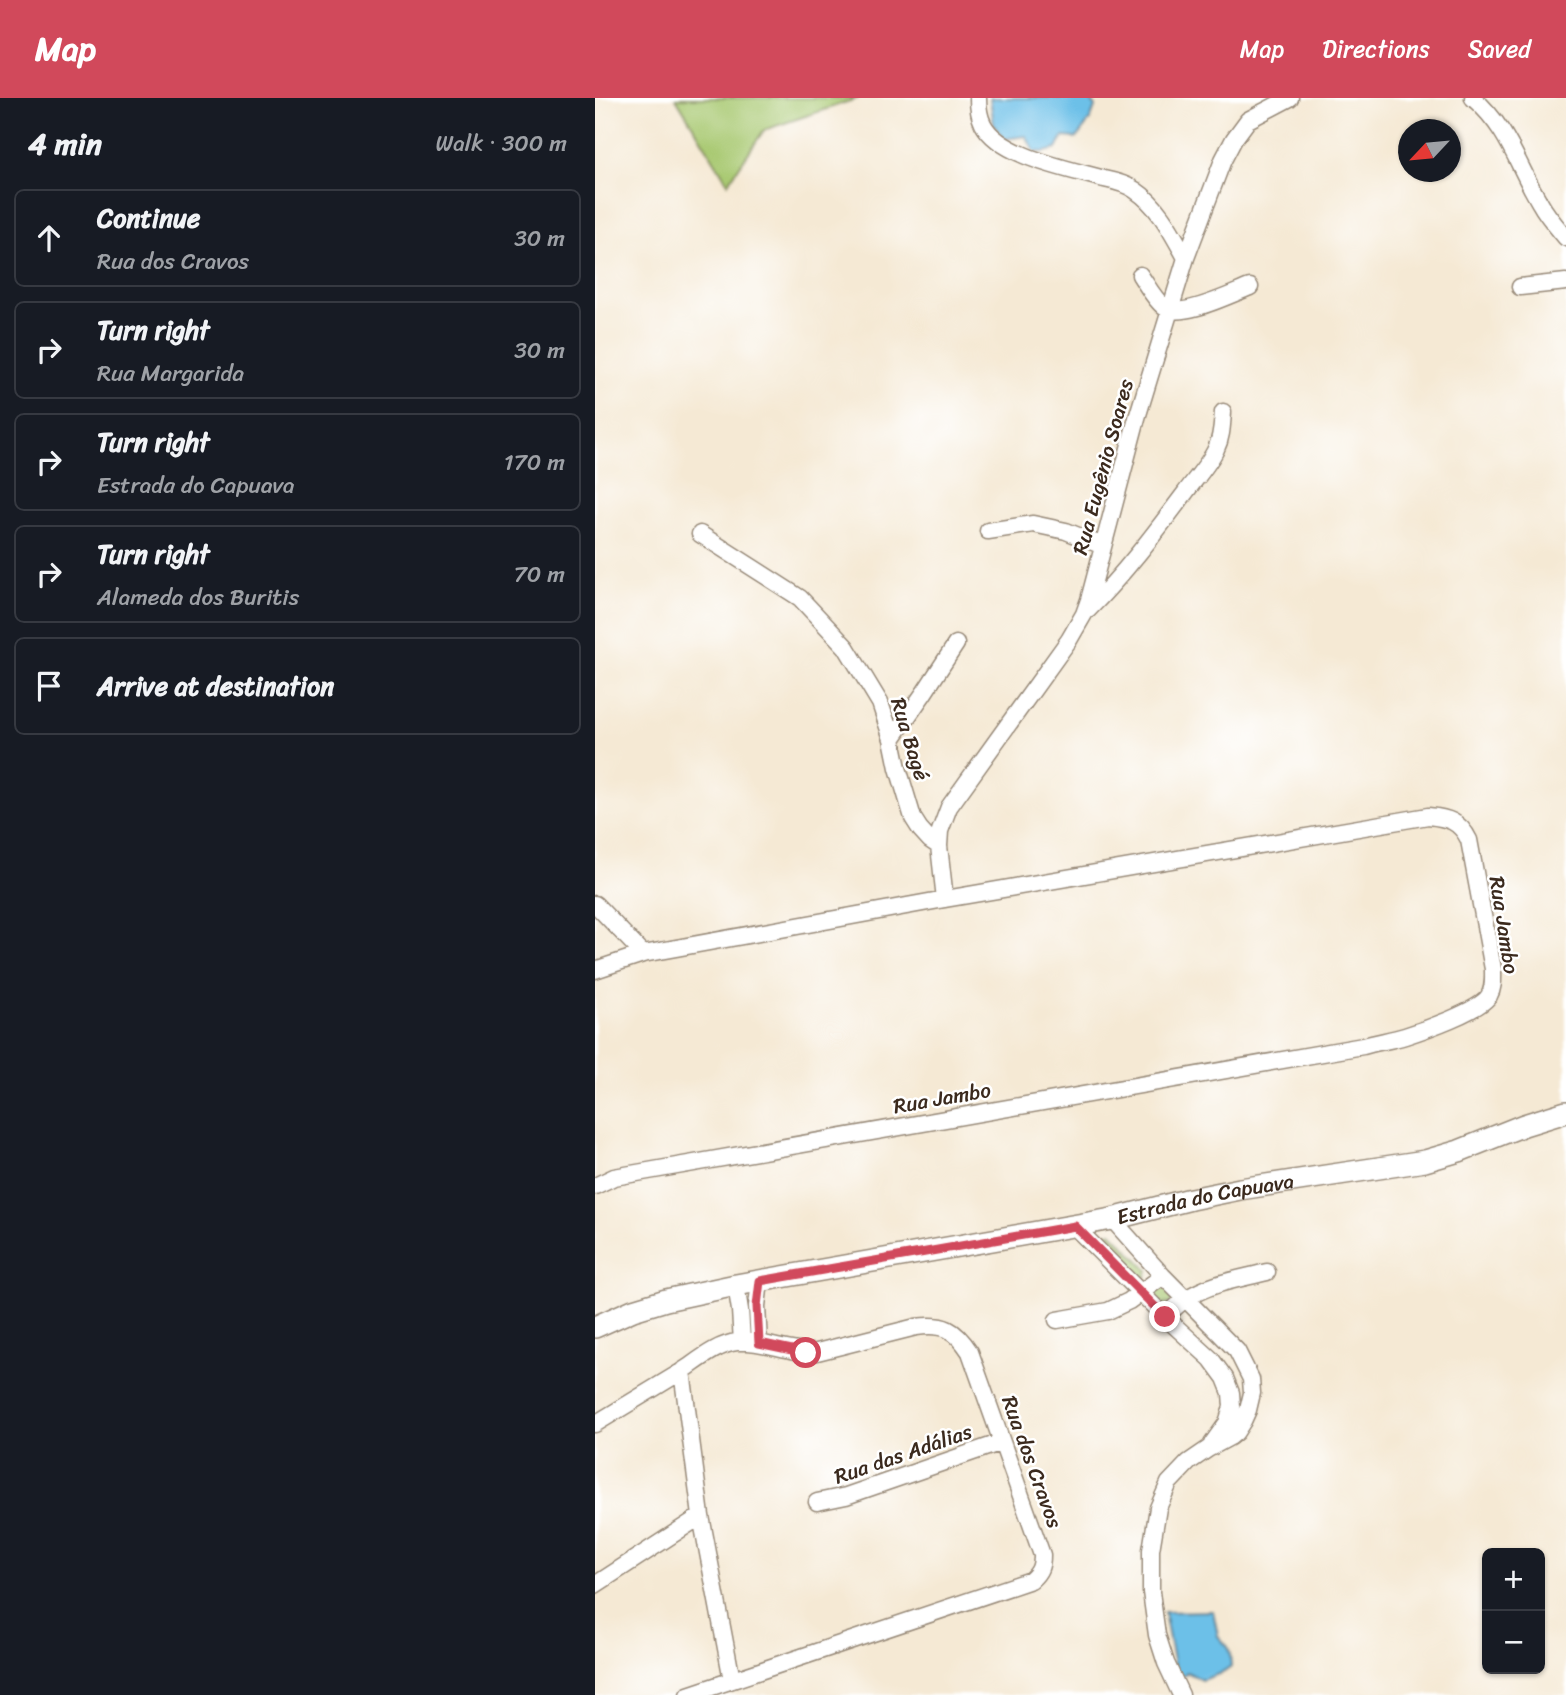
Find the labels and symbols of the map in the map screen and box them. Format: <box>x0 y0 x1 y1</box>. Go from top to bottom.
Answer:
north arrow <box>1398 119 1461 182</box>
street label: Rua Eugênio Soares <box>1061 374 1145 559</box>
street label: Rua Bagé <box>879 693 941 786</box>
street label: Rua Jambo <box>1478 873 1531 977</box>
street label: Rua Jambo <box>890 1071 994 1125</box>
street label: Estrada do Capuava <box>1112 1162 1297 1236</box>
route end <box>1149 1301 1180 1332</box>
route start <box>790 1337 821 1368</box>
street label: Rua dos Cravos <box>990 1390 1074 1534</box>
street label: Rua das Adálias <box>829 1412 978 1495</box>

